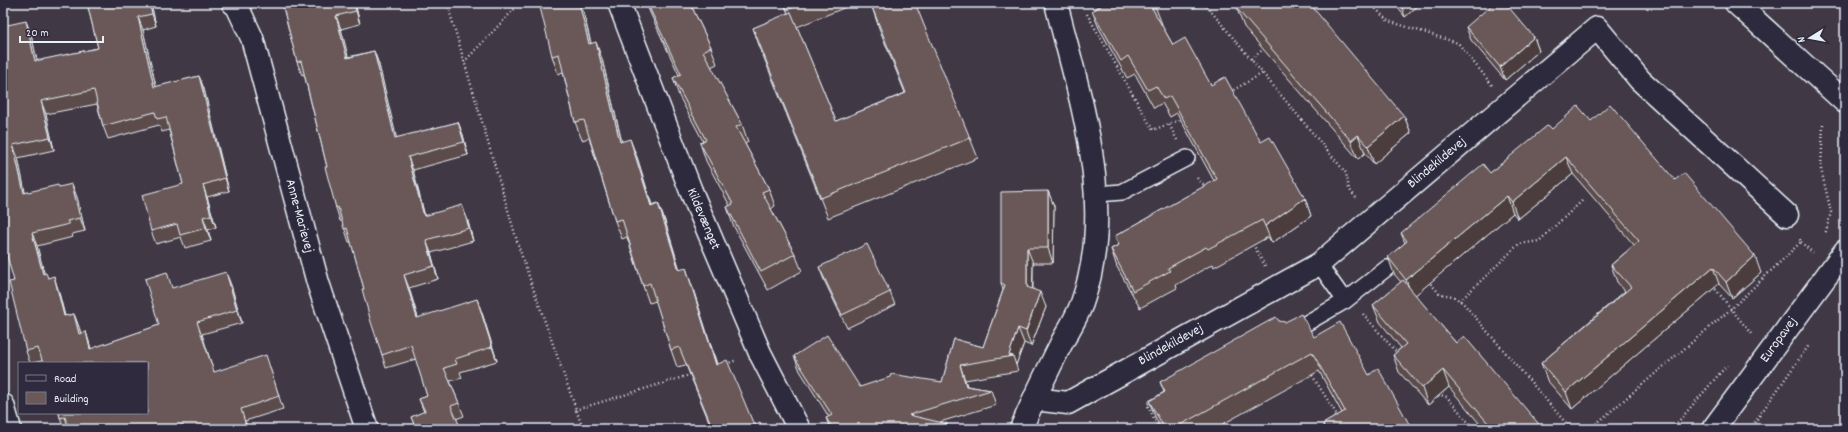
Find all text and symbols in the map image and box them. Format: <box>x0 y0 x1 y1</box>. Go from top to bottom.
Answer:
scale bar <box>20 18 103 44</box>
north arrow <box>1790 18 1830 58</box>
text: 20 m <box>26 25 49 42</box>
text: N <box>1794 35 1811 44</box>
street label: Blindekildevej <box>1403 132 1471 194</box>
street label: Anne-Marievej <box>280 177 318 255</box>
street label: Kildevænget <box>681 185 725 253</box>
street label: Europavej <box>1755 313 1803 367</box>
street label: Blindekildevej <box>1135 319 1207 371</box>
legend <box>18 362 148 414</box>
text: Road <box>54 371 76 388</box>
text: Building <box>54 391 89 408</box>

